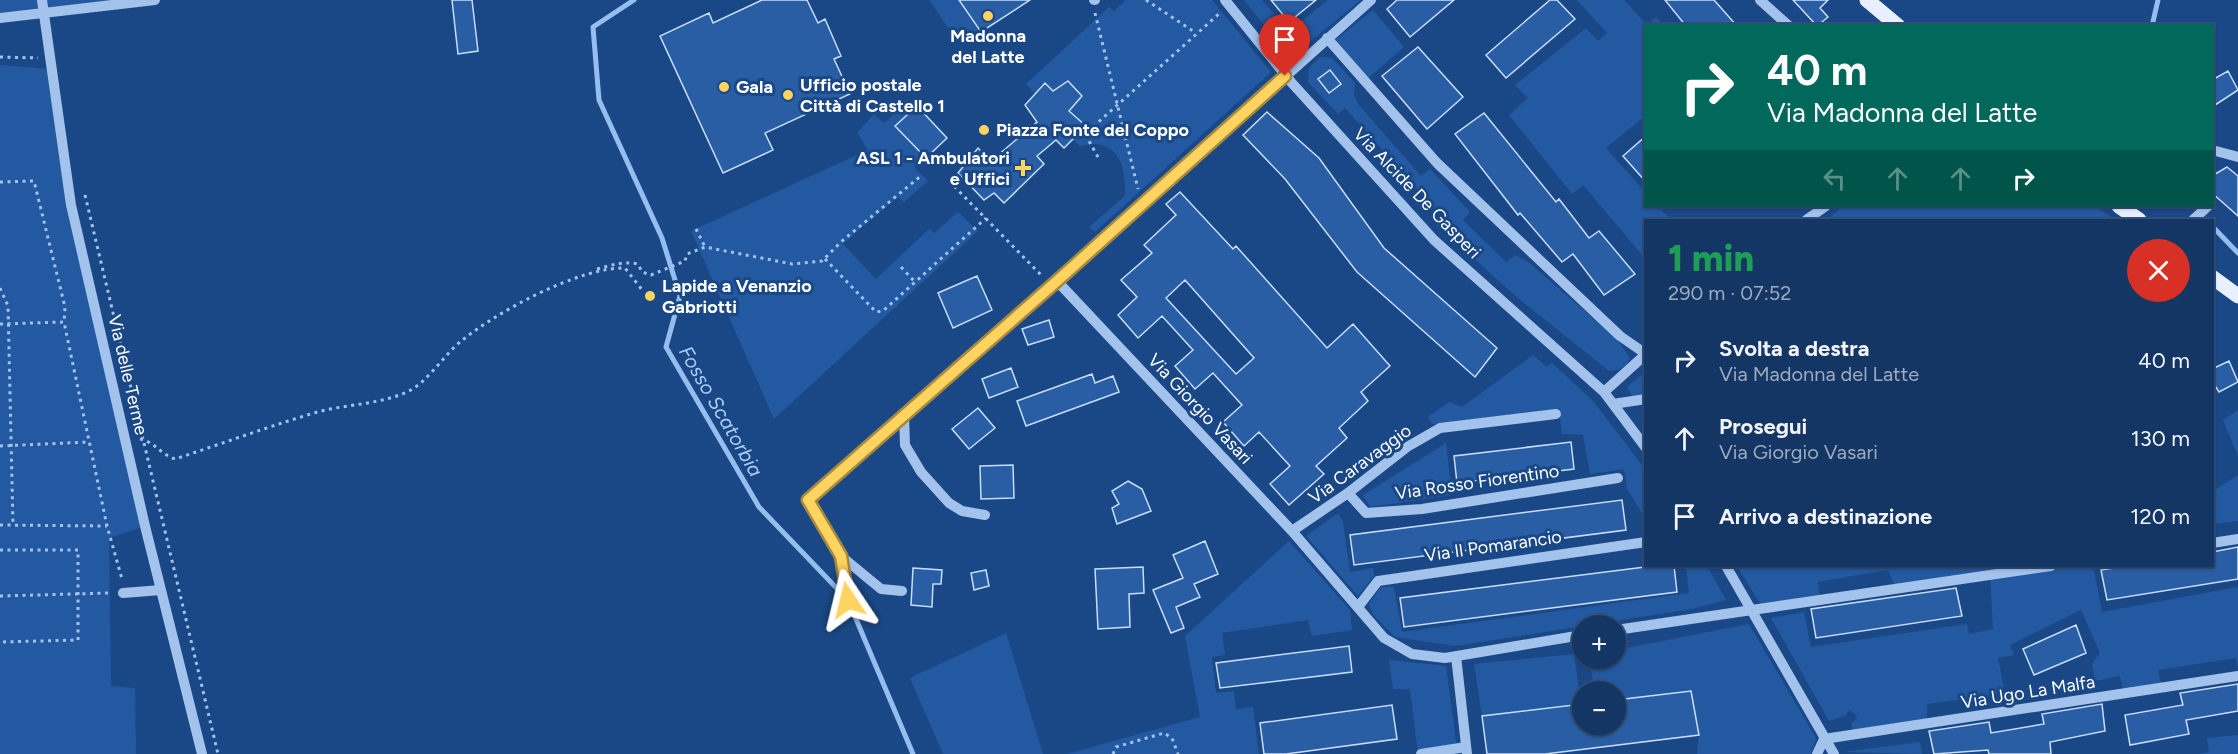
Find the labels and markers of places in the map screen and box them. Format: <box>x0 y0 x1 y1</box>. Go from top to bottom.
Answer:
marker: Madonna del Latte <box>981 9 995 23</box>
pin <box>1259 14 1310 76</box>
place label: Madonna del Latte <box>950 25 1026 68</box>
place label: Ufficio postale Città di Castello 1 <box>800 74 945 117</box>
place label: Gala <box>736 76 773 98</box>
marker: Gala <box>717 80 731 94</box>
marker: Ufficio postale Città di Castello 1 <box>781 88 795 102</box>
place label: Piazza Fonte del Coppo <box>996 119 1189 141</box>
marker: Piazza Fonte del Coppo <box>977 123 991 137</box>
place label: ASL 1 - Ambulatori e Uffici <box>856 147 1010 190</box>
marker: ASL 1 - Ambulatori e Uffici <box>1014 159 1032 177</box>
place label: Lapide a Venanzio Gabriotti <box>662 275 812 318</box>
marker: Lapide a Venanzio Gabriotti <box>643 289 657 303</box>

